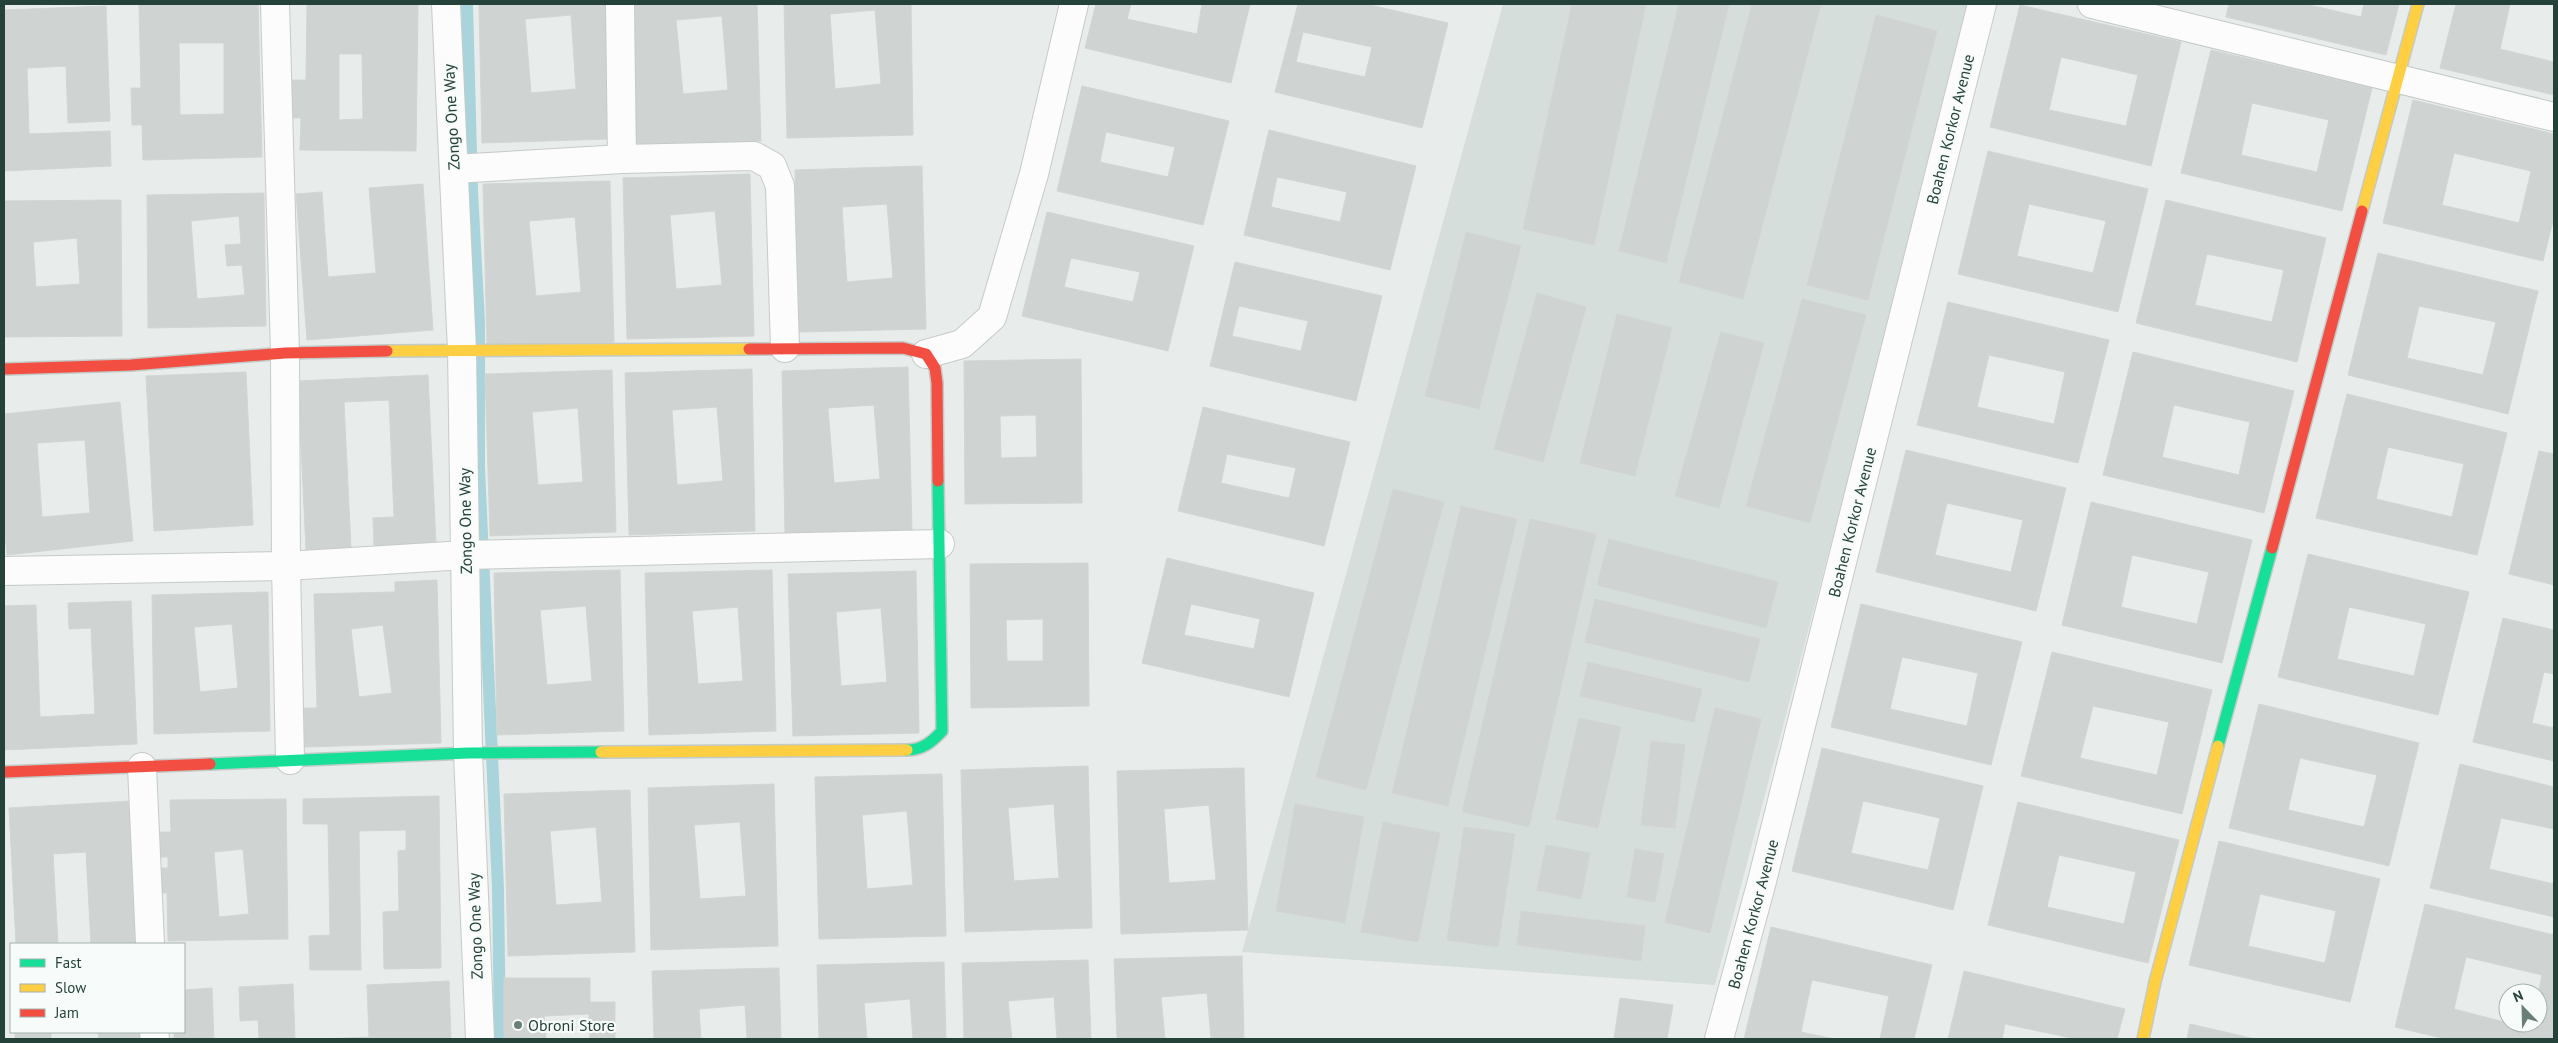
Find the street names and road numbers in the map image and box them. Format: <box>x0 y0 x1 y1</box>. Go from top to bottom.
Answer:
street label: Boahen Korkor Avenue <box>1922 52 1978 206</box>
street label: Zongo One Way <box>438 63 464 171</box>
street label: Boahen Korkor Avenue <box>1824 445 1880 599</box>
street label: Zongo One Way <box>454 467 476 574</box>
street label: Boahen Korkor Avenue <box>1723 837 1783 991</box>
street label: Zongo One Way <box>463 872 487 980</box>

